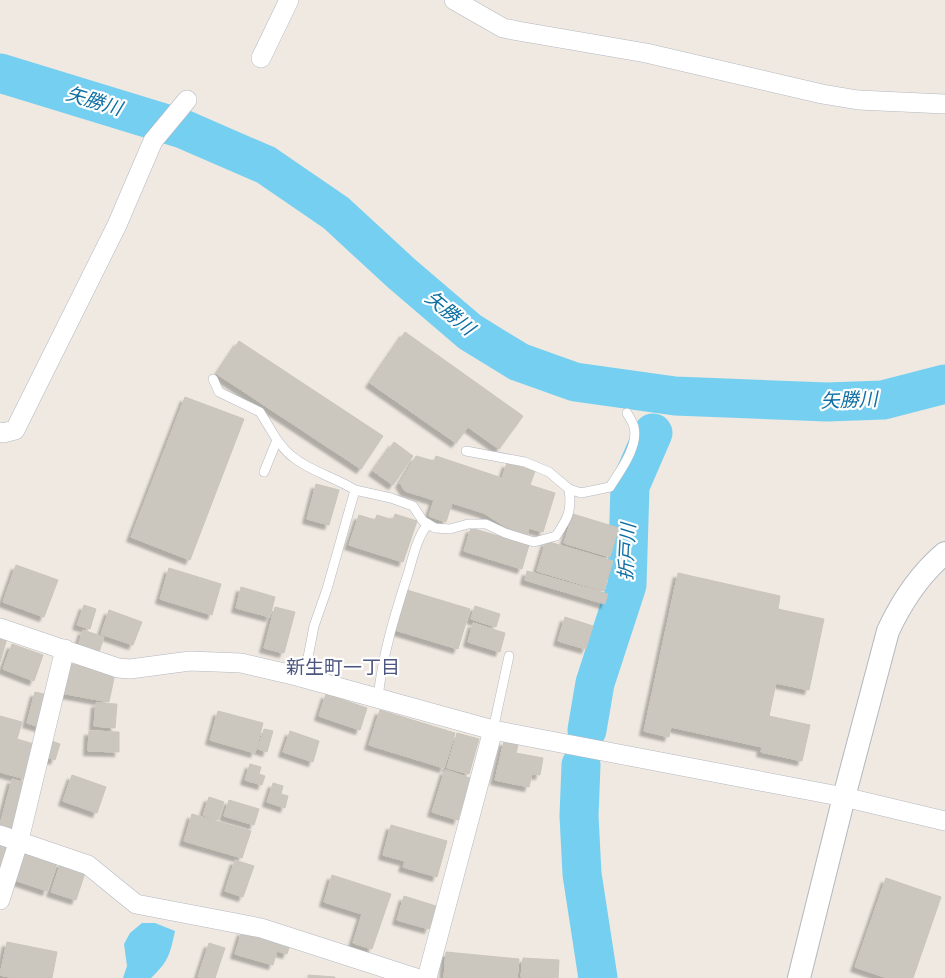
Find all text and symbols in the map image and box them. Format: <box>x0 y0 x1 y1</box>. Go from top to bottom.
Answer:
water label: 矢勝川 <box>63 80 127 123</box>
water label: 矢勝川 <box>419 284 482 343</box>
water label: 矢勝川 <box>820 385 880 414</box>
water label: 折戸川 <box>612 521 642 581</box>
district label: 新生町一丁目 <box>286 654 400 681</box>

